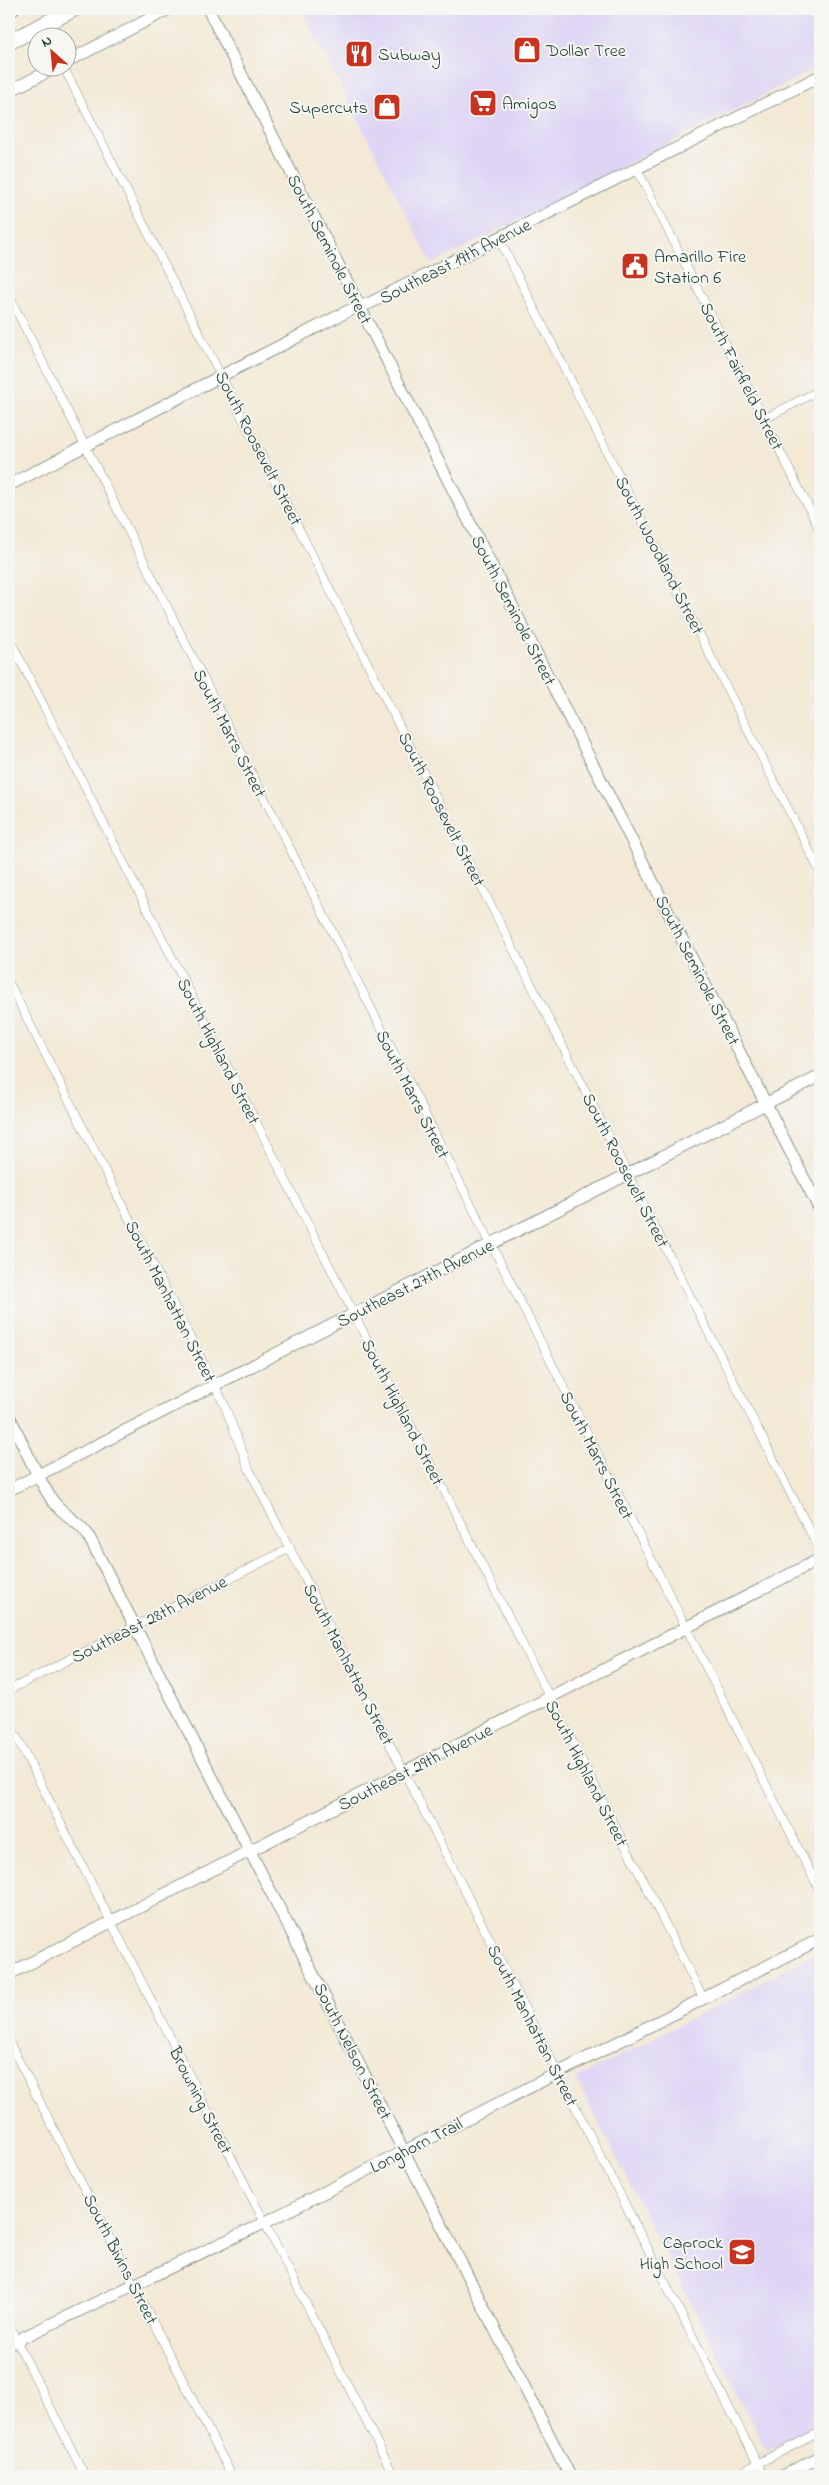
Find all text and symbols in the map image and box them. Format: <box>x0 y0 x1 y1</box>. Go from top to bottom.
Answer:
north arrow <box>28 28 78 78</box>
text: N <box>38 30 56 53</box>
shop icon: Dollar Tree <box>512 35 542 65</box>
restaurant icon: Subway <box>344 39 374 69</box>
place label: Dollar Tree <box>545 39 627 65</box>
place label: Subway <box>378 43 441 69</box>
supermarket icon: Amigos <box>468 88 498 118</box>
shop icon: Supercuts <box>372 92 402 122</box>
place label: Amigos <box>502 92 557 119</box>
place label: Supercuts <box>289 96 368 122</box>
street label: South Seminole Street <box>279 170 377 330</box>
street label: Southeast 19th Avenue <box>375 213 537 312</box>
place label: Amarillo Fire Station 6 <box>654 245 747 292</box>
public building icon: Amarillo Fire Station 6 <box>620 251 650 281</box>
street label: South Fairfield Street <box>692 298 789 455</box>
street label: South Roosevelt Street <box>207 367 308 531</box>
street label: South Woodland Street <box>607 472 709 640</box>
street label: South Seminole Street <box>463 531 561 691</box>
street label: South Marrs Street <box>185 665 272 803</box>
street label: South Roosevelt Street <box>390 728 491 892</box>
street label: South Seminole Street <box>647 891 745 1051</box>
street label: South Highland Street <box>168 974 265 1130</box>
street label: South Marrs Street <box>368 1026 455 1164</box>
street label: South Roosevelt Street <box>574 1089 675 1253</box>
street label: South Manhattan Street <box>117 1216 221 1387</box>
street label: Southeast 27th Avenue <box>333 1234 500 1336</box>
street label: South Highland Street <box>352 1335 449 1491</box>
street label: South Marrs Street <box>552 1387 639 1525</box>
street label: Southeast 28th Avenue <box>67 1570 233 1671</box>
street label: South Manhattan Street <box>295 1579 399 1750</box>
street label: South Highland Street <box>536 1696 633 1852</box>
street label: Southeast 29th Avenue <box>334 1718 499 1819</box>
street label: South Manhattan Street <box>479 1940 583 2111</box>
street label: South Nelson Street <box>305 1979 397 2125</box>
street label: Browning Street <box>160 2042 238 2160</box>
street label: Longhorn Trail <box>366 2112 468 2182</box>
street label: South Bivins Street <box>75 2190 163 2330</box>
place label: Caprock High School <box>640 2231 723 2279</box>
school or university icon: Caprock High School <box>727 2237 757 2267</box>

